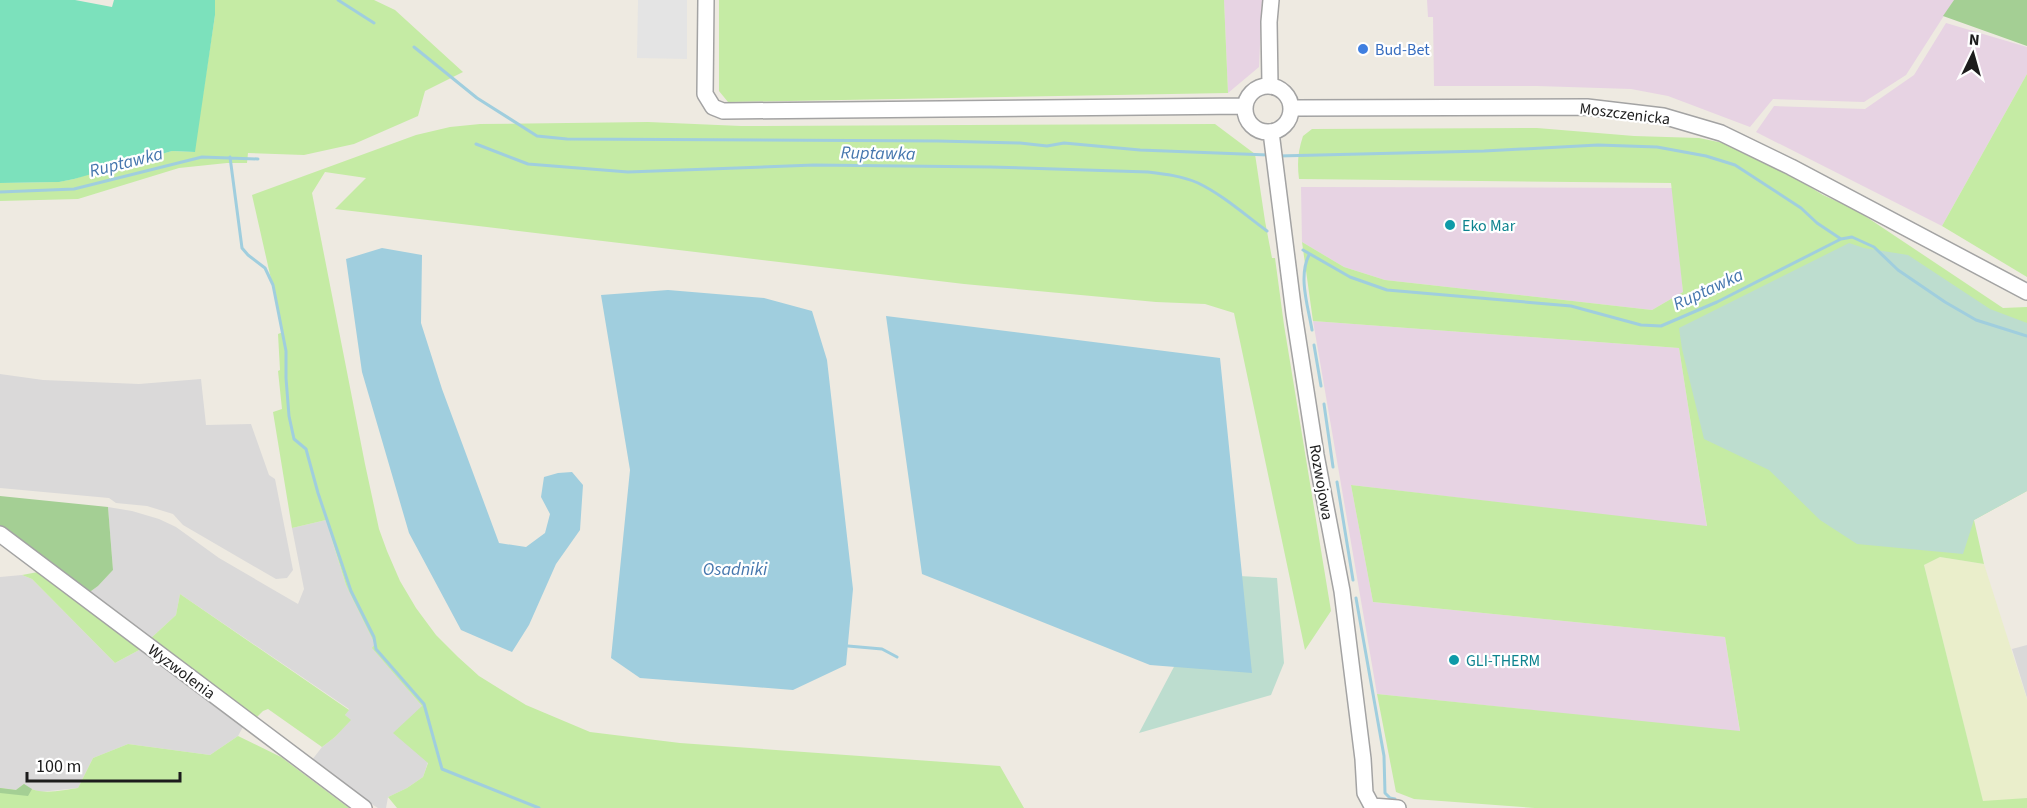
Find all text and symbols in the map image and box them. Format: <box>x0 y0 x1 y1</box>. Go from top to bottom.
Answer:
north arrow <box>1943 24 2003 84</box>
text: N <box>1968 29 1980 51</box>
place label: Bud-Bet <box>1375 39 1430 61</box>
marker: Bud-Bet <box>1356 42 1370 56</box>
street label: Moszczenicka <box>1578 98 1672 130</box>
water label: Ruptawka <box>840 140 916 167</box>
water label: Ruptawka <box>87 141 166 184</box>
place label: Eko Mar <box>1462 215 1516 237</box>
marker: Eko Mar <box>1443 218 1457 232</box>
water label: Ruptawka <box>1669 262 1748 317</box>
street label: Rozwojowa <box>1304 443 1338 522</box>
water label: Osadniki <box>703 557 768 582</box>
street label: Wyzwolenia <box>143 639 220 704</box>
place label: GLI-THERM <box>1466 650 1540 672</box>
marker: GLI-THERM <box>1447 653 1461 667</box>
scale bar <box>27 745 180 783</box>
text: 100 m <box>36 754 81 779</box>

